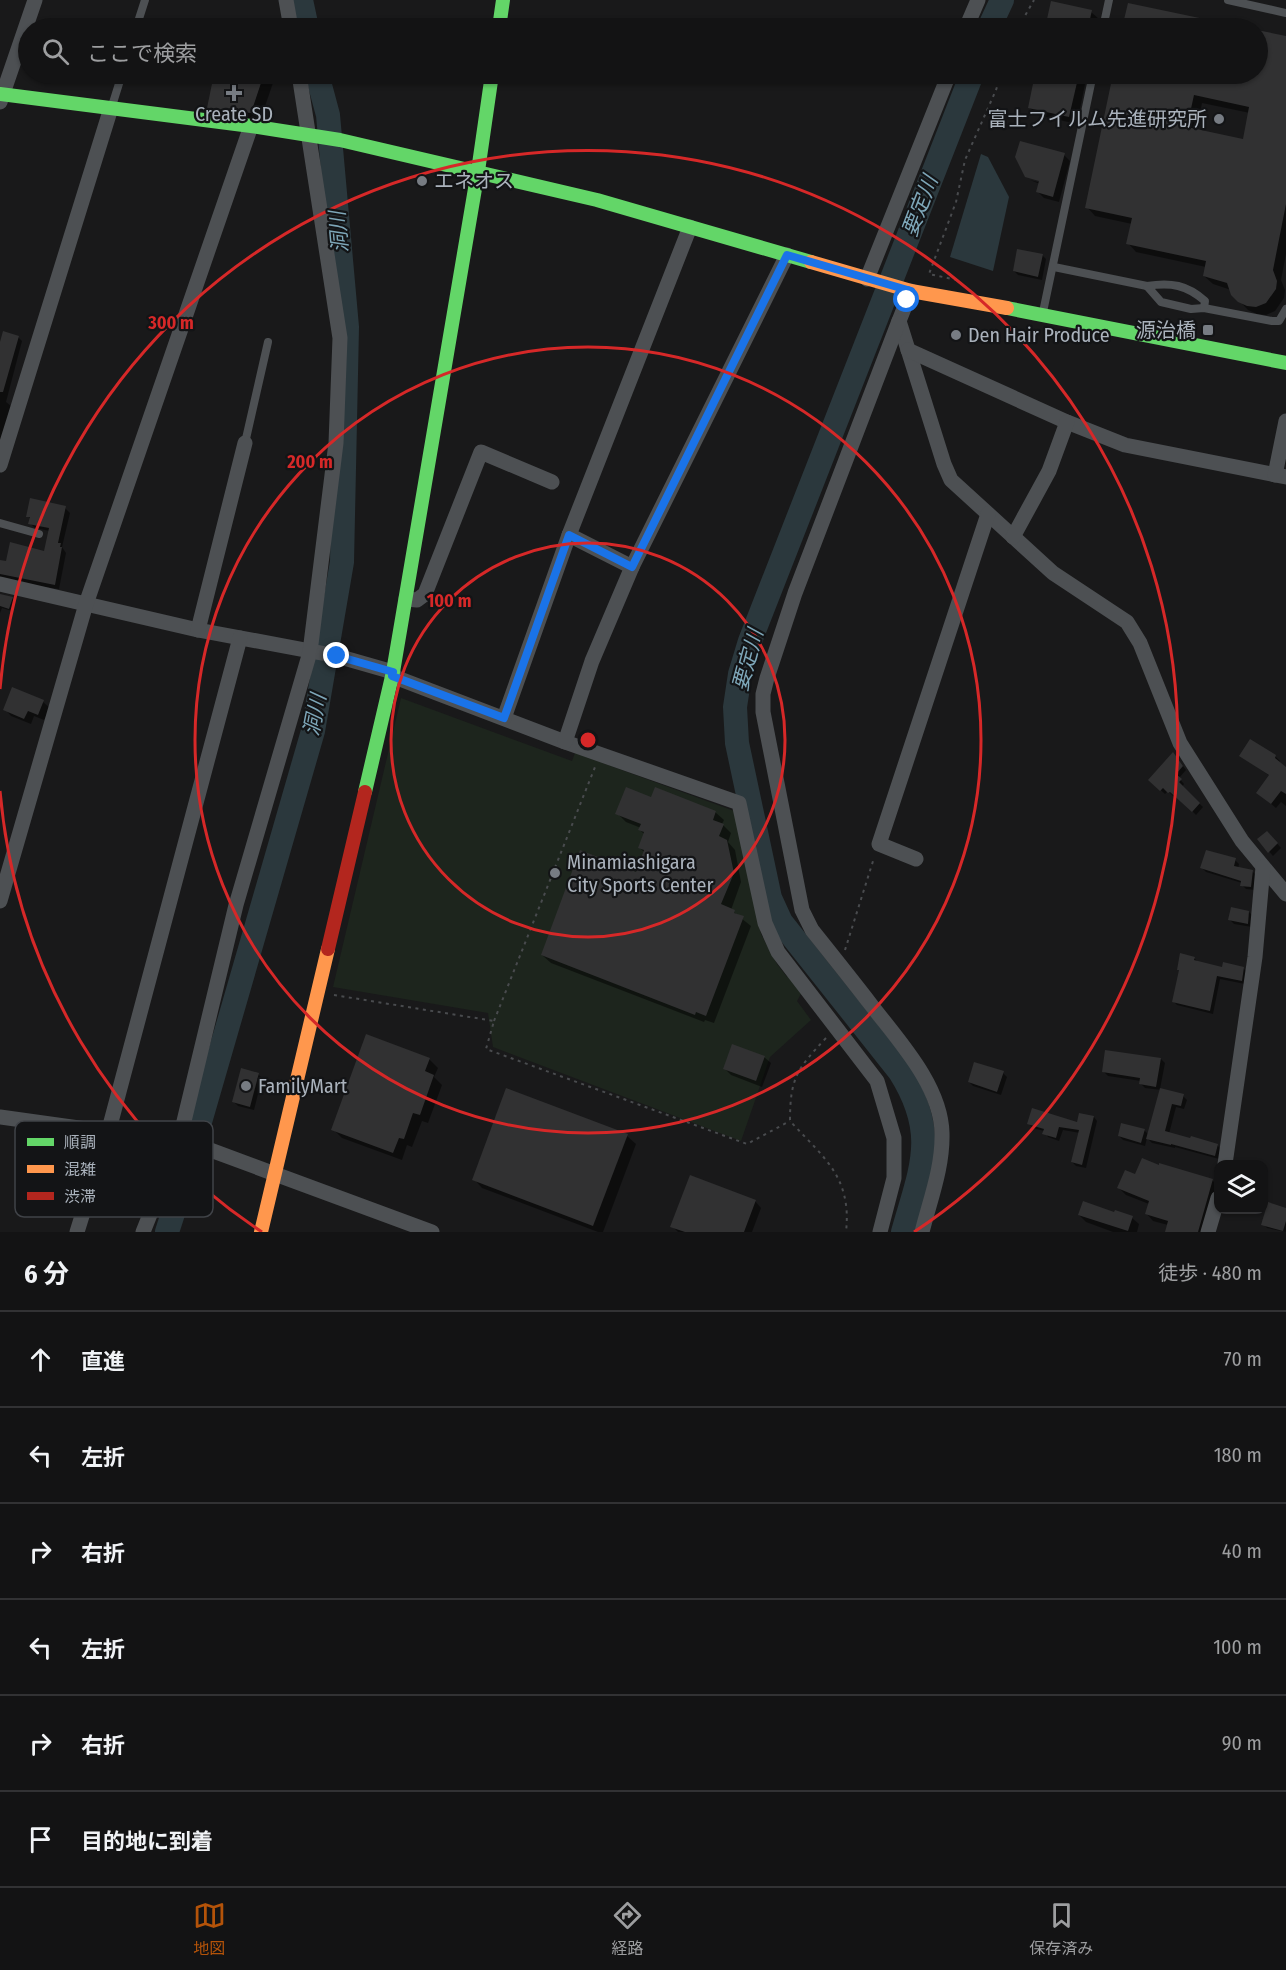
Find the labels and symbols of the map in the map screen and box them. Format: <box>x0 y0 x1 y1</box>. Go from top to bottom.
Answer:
marker: Create SD <box>227 86 241 100</box>
place label: Create SD <box>195 102 273 126</box>
place label: 富士フイルム先進研究所 <box>987 107 1207 131</box>
marker: 富士フイルム先進研究所 <box>1212 112 1226 126</box>
place label: エネオス <box>434 169 514 193</box>
water label: 要定川 <box>897 170 944 240</box>
marker: エネオス <box>415 174 429 188</box>
water label: 洞川 <box>324 208 354 254</box>
route start <box>893 286 919 312</box>
text: 300 m <box>147 312 194 334</box>
place label: 源治橋 <box>1136 318 1196 342</box>
place label: Den Hair Produce <box>968 323 1110 347</box>
marker: 源治橋 <box>1201 323 1215 337</box>
marker: Den Hair Produce <box>949 328 963 342</box>
text: 200 m <box>286 451 333 473</box>
text: 100 m <box>427 590 471 612</box>
water label: 要定川 <box>727 624 769 694</box>
route end <box>323 642 349 668</box>
water label: 洞川 <box>298 690 332 738</box>
centre of rings <box>578 730 598 750</box>
place label: Minamiashigara City Sports Center <box>567 850 713 897</box>
marker: Minamiashigara City Sports Center <box>548 866 562 880</box>
place label: FamilyMart <box>258 1074 348 1098</box>
marker: FamilyMart <box>239 1079 253 1093</box>
legend <box>15 1121 213 1217</box>
text: 順調 <box>64 1133 96 1152</box>
text: 混雑 <box>64 1160 96 1179</box>
text: 渋滞 <box>64 1187 96 1206</box>

